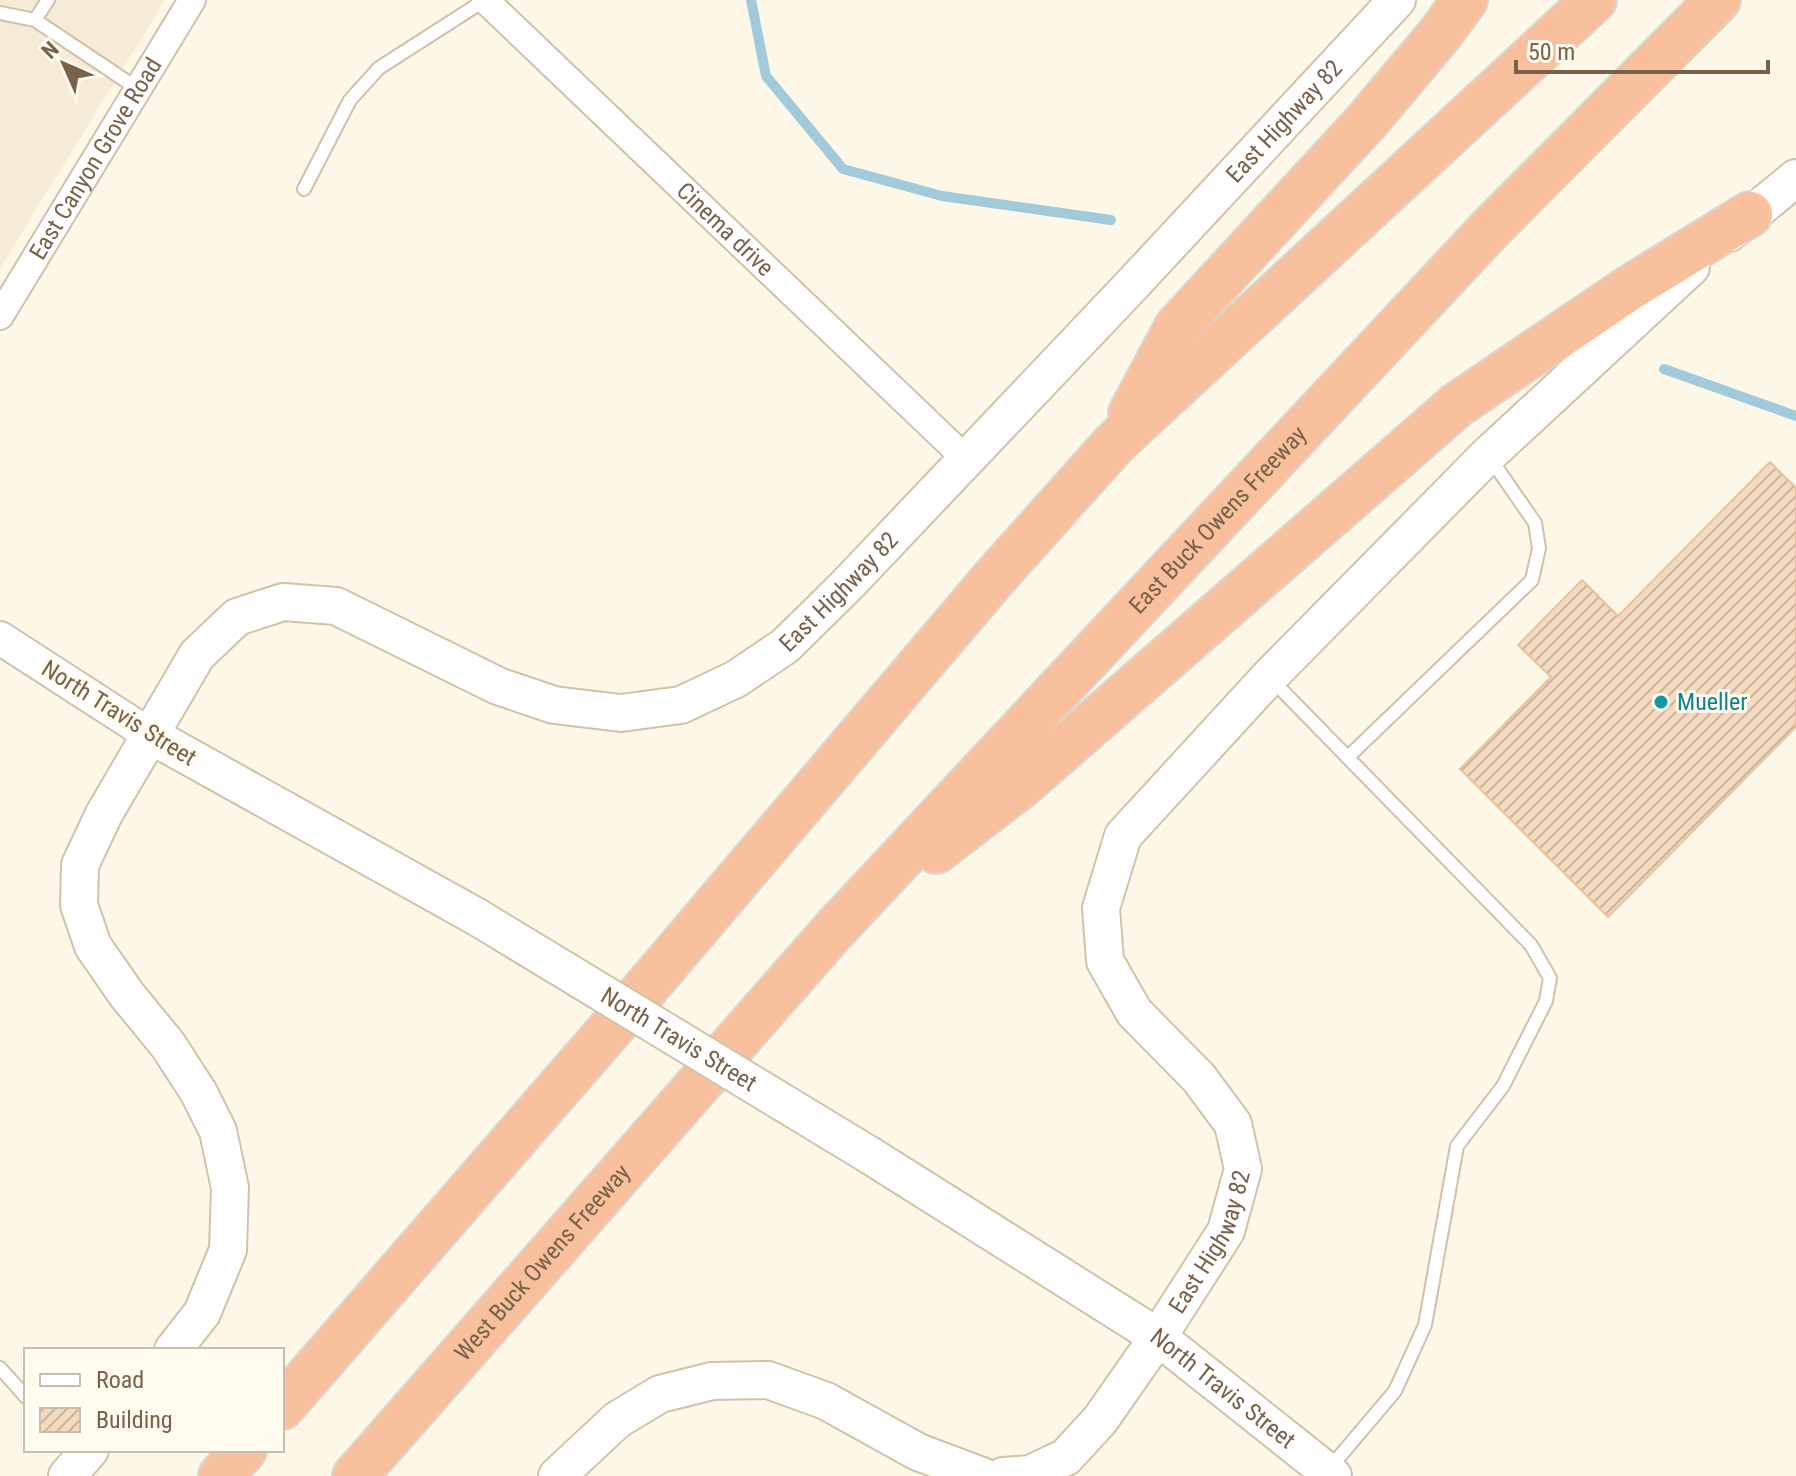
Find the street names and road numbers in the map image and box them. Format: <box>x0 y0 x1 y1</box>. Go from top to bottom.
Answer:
street label: East Canyon Grove Road <box>24 53 167 265</box>
street label: East Highway 82 <box>1220 54 1348 188</box>
street label: Cinema drive <box>671 177 779 282</box>
street label: East Buck Owens Freeway <box>1123 420 1312 619</box>
street label: East Highway 82 <box>774 526 904 658</box>
street label: North Travis Street <box>37 654 201 772</box>
street label: North Travis Street <box>596 982 762 1097</box>
street label: West Buck Owens Freeway <box>449 1158 636 1366</box>
street label: East Highway 82 <box>1163 1167 1256 1318</box>
street label: North Travis Street <box>1145 1322 1301 1454</box>

